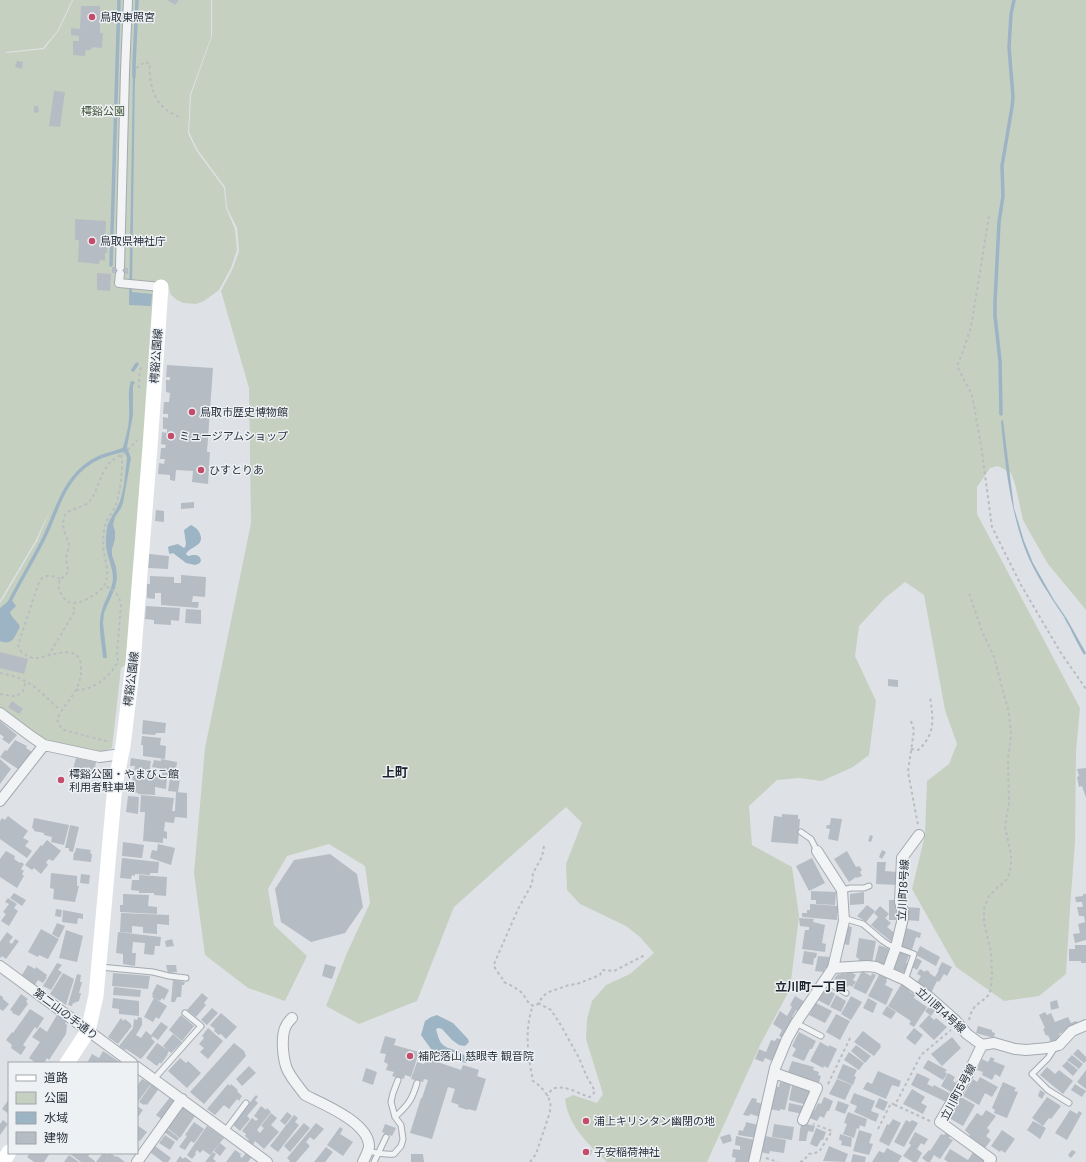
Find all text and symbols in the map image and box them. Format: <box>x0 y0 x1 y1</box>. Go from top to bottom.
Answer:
place label: 鳥取東照宮 <box>100 9 155 25</box>
marker: 鳥取東照宮 <box>87 12 97 22</box>
park label: 樗谿公園 <box>81 103 125 119</box>
place label: 鳥取県神社庁 <box>100 233 166 249</box>
marker: 鳥取県神社庁 <box>87 236 97 246</box>
street label: 樗谿公園線 <box>146 328 166 384</box>
place label: 鳥取市歴史博物館 <box>200 404 288 420</box>
marker: 鳥取市歴史博物館 <box>187 407 197 417</box>
place label: ミュージアムショップ <box>179 428 288 444</box>
marker: ミュージアムショップ <box>166 431 176 441</box>
place label: ひすとりあ <box>209 462 264 478</box>
marker: ひすとりあ <box>196 465 206 475</box>
street label: 樗谿公園線 <box>120 651 142 707</box>
district label: 上町 <box>382 763 408 782</box>
place label: 樗谿公園・やまびこ館 利用者駐車場 <box>69 766 179 795</box>
marker: 樗谿公園・やまびこ館 利用者駐車場 <box>56 775 66 785</box>
street label: 立川町8号線 <box>893 859 913 921</box>
district label: 立川町一丁目 <box>775 978 847 995</box>
street label: 立川町4号線 <box>913 983 969 1037</box>
street label: 第二山の手通り <box>30 984 102 1044</box>
place label: 補陀落山 慈眼寺 観音院 <box>418 1048 534 1064</box>
marker: 補陀落山 慈眼寺 観音院 <box>405 1051 415 1061</box>
street label: 立川町5号線 <box>936 1061 980 1123</box>
legend <box>8 1062 138 1154</box>
text: 道路 <box>44 1069 68 1086</box>
text: 公園 <box>44 1089 68 1106</box>
text: 水域 <box>44 1109 68 1126</box>
place label: 浦上キリシタン幽閉の地 <box>594 1113 715 1129</box>
marker: 浦上キリシタン幽閉の地 <box>581 1116 591 1126</box>
text: 建物 <box>44 1129 68 1146</box>
place label: 子安稲荷神社 <box>594 1144 660 1160</box>
marker: 子安稲荷神社 <box>581 1147 591 1157</box>

